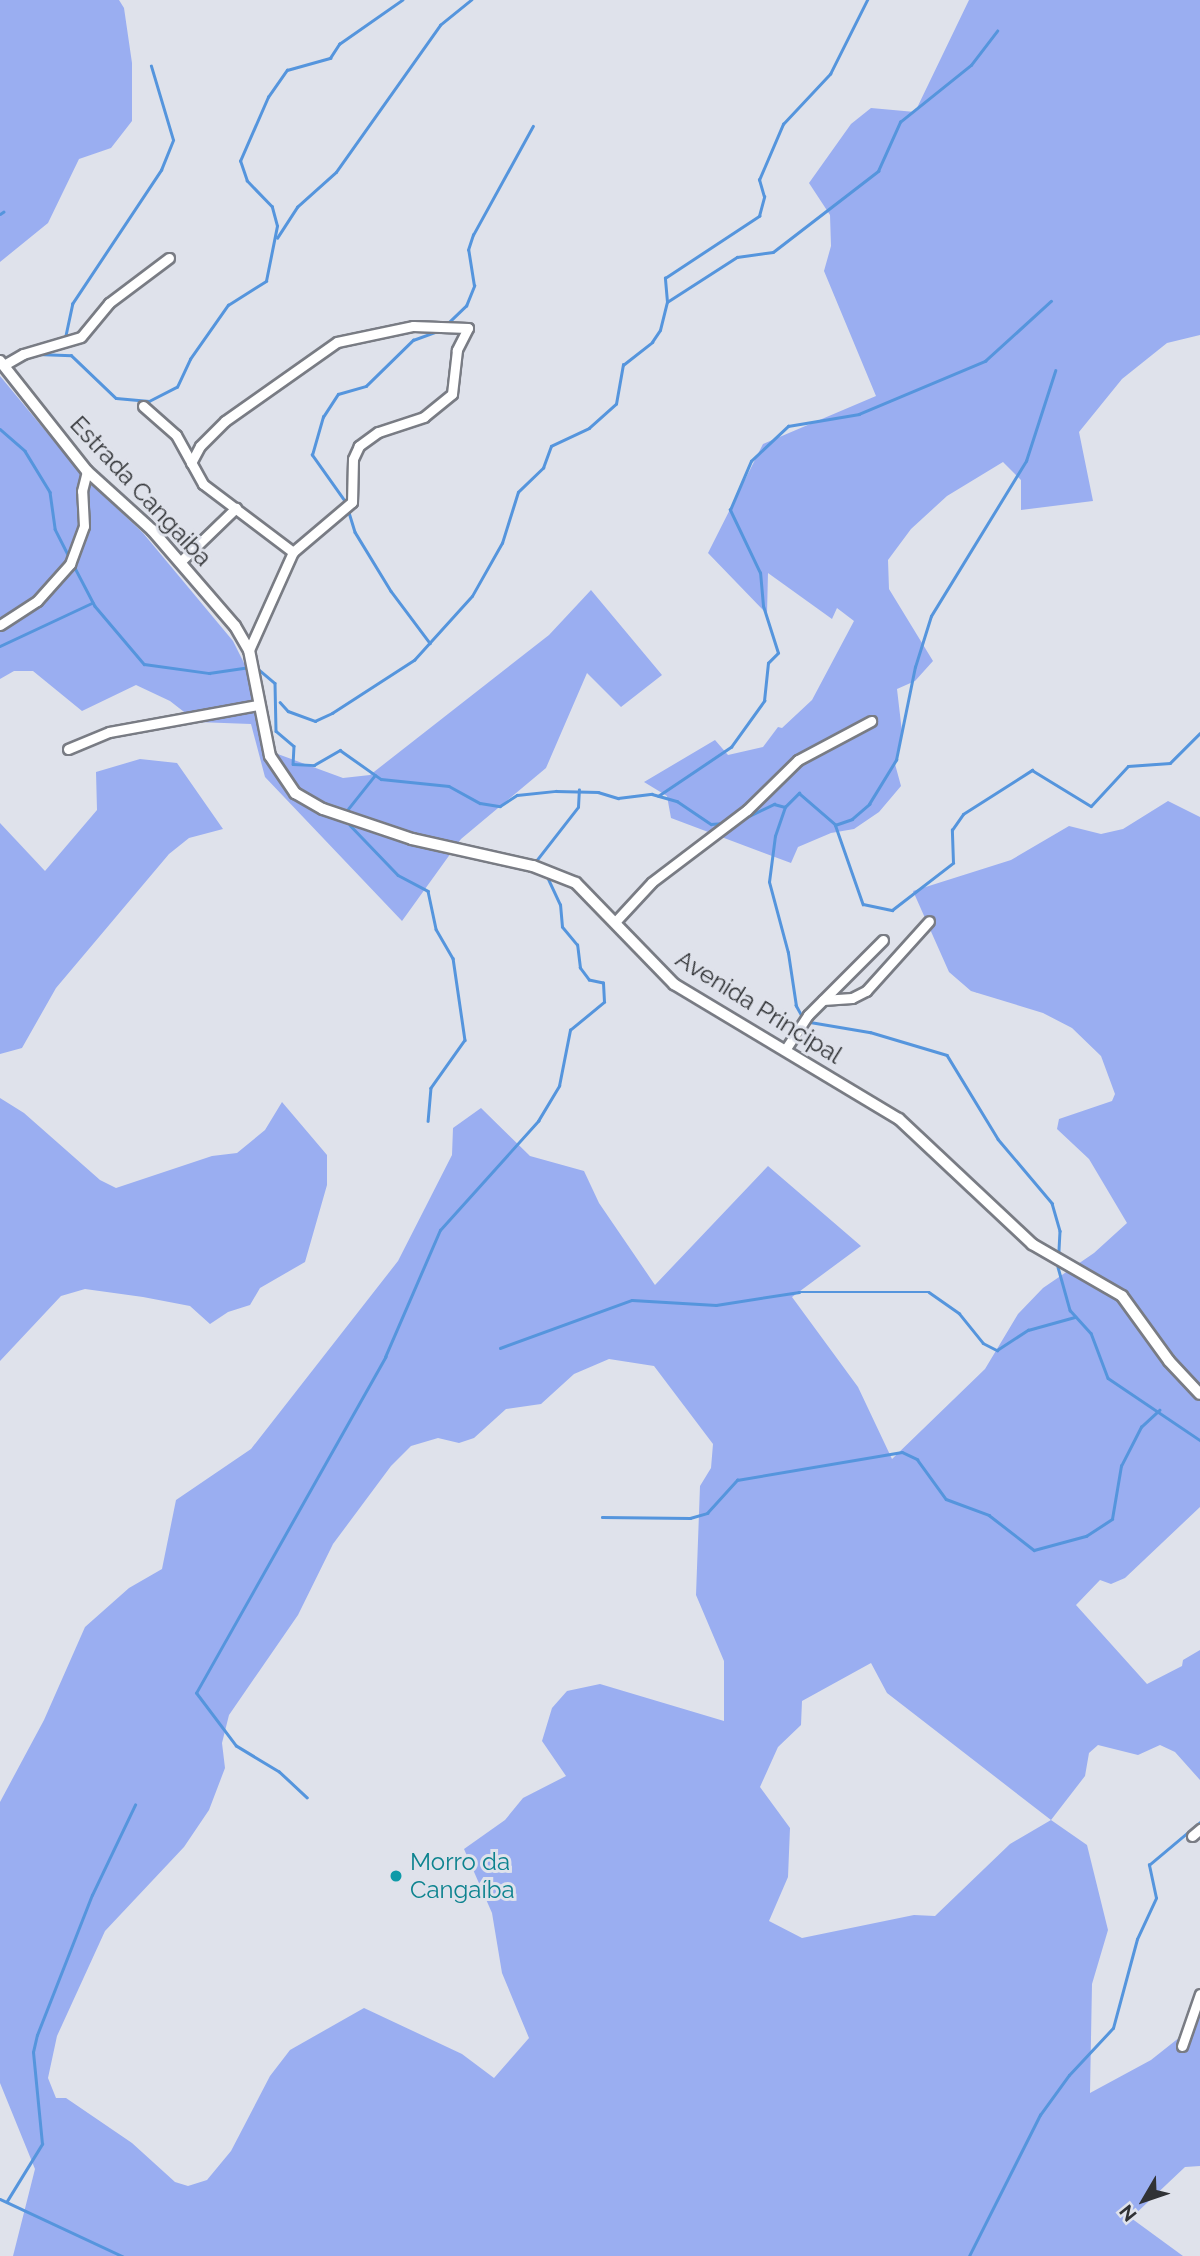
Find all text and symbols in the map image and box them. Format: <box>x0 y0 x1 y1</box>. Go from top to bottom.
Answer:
street label: Estrada Cangaiba <box>64 410 218 572</box>
street label: Avenida Principal <box>671 944 847 1070</box>
place label: Morro da Cangaíba <box>410 1848 515 1904</box>
marker: Morro da Cangaíba <box>388 1868 404 1884</box>
north arrow <box>1109 2165 1179 2235</box>
text: N <box>1115 2201 1141 2226</box>

